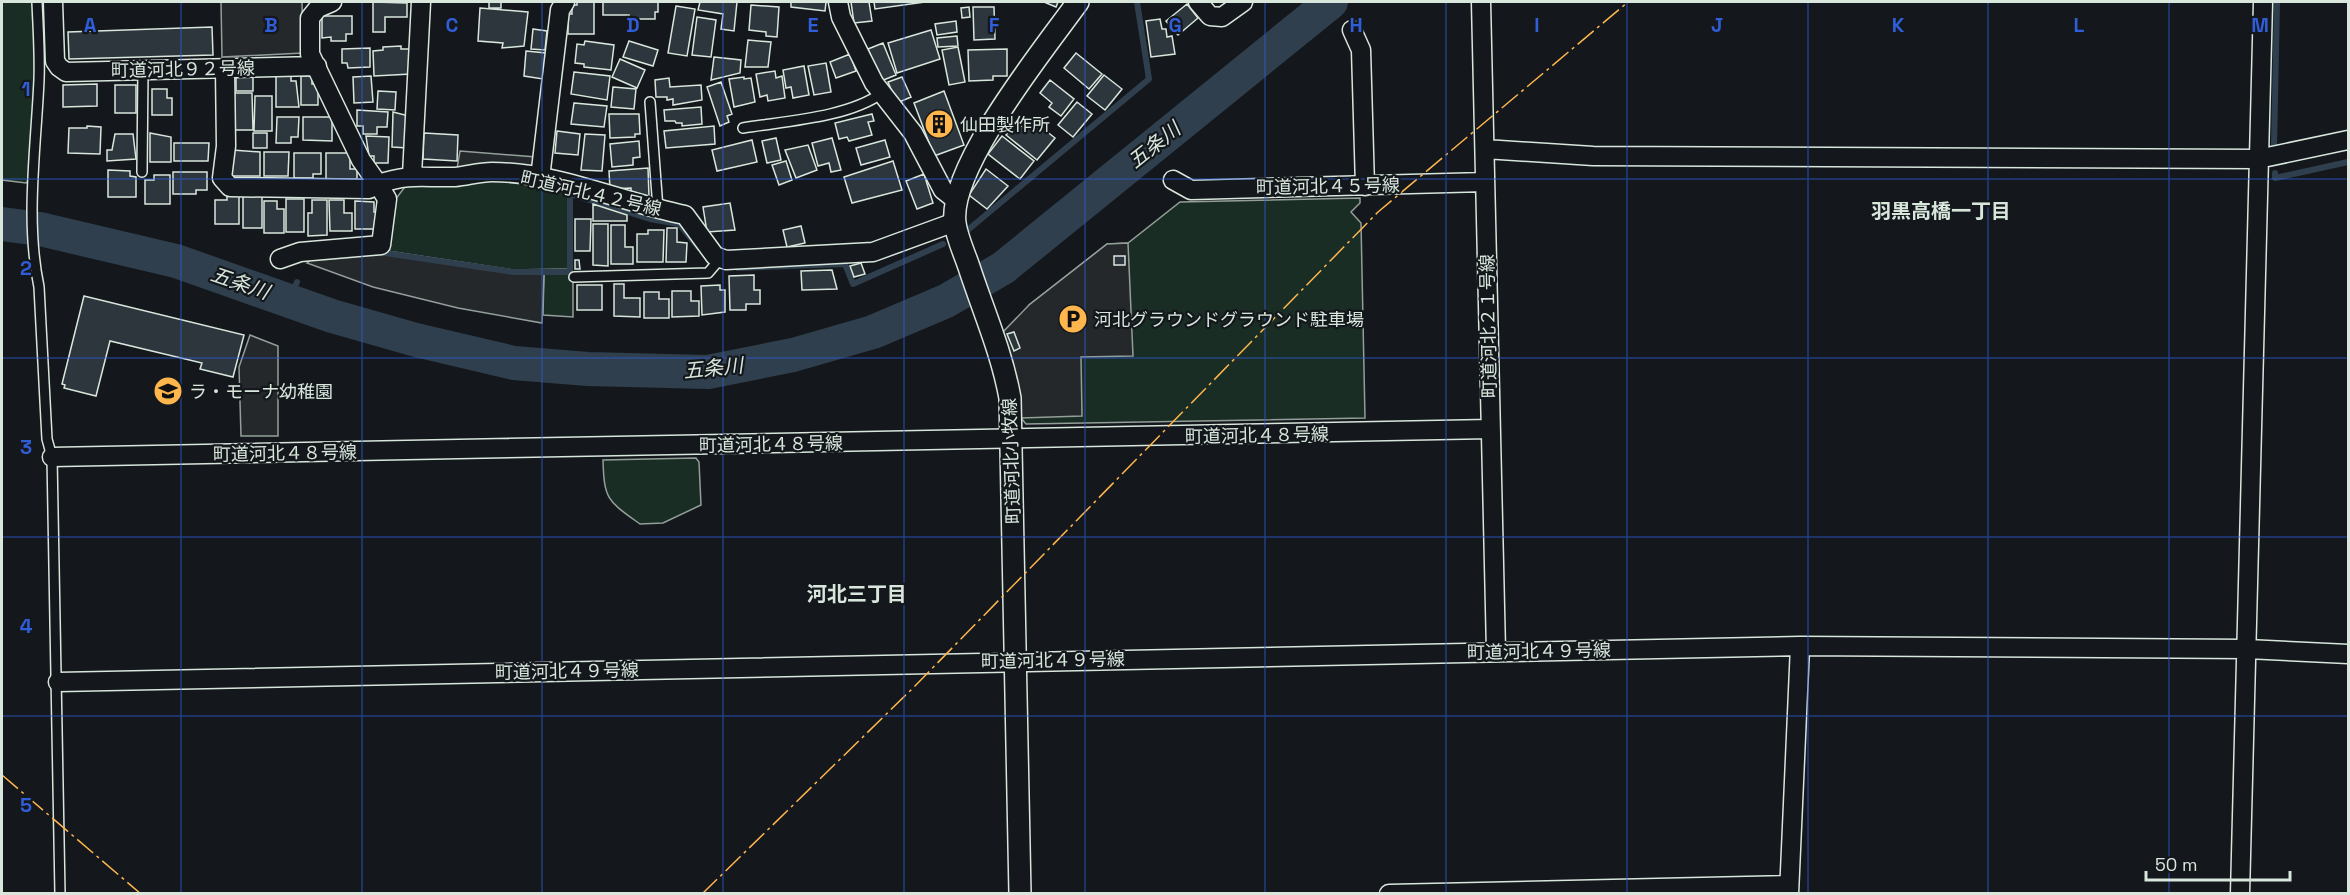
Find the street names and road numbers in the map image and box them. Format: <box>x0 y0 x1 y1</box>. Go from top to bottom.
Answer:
street label: 町道河北９２号線 <box>111 56 255 82</box>
street label: 町道河北４２号線 <box>518 166 664 220</box>
street label: 町道河北４５号線 <box>1256 173 1400 199</box>
street label: 町道河北２１号線 <box>1475 254 1501 398</box>
street label: 町道河北小牧線 <box>997 398 1025 524</box>
street label: 町道河北４８号線 <box>1185 422 1329 448</box>
street label: 町道河北４８号線 <box>699 431 843 457</box>
street label: 町道河北４８号線 <box>213 440 357 466</box>
street label: 町道河北４９号線 <box>1467 638 1611 664</box>
street label: 町道河北４９号線 <box>981 647 1125 673</box>
street label: 町道河北４９号線 <box>495 658 639 684</box>

